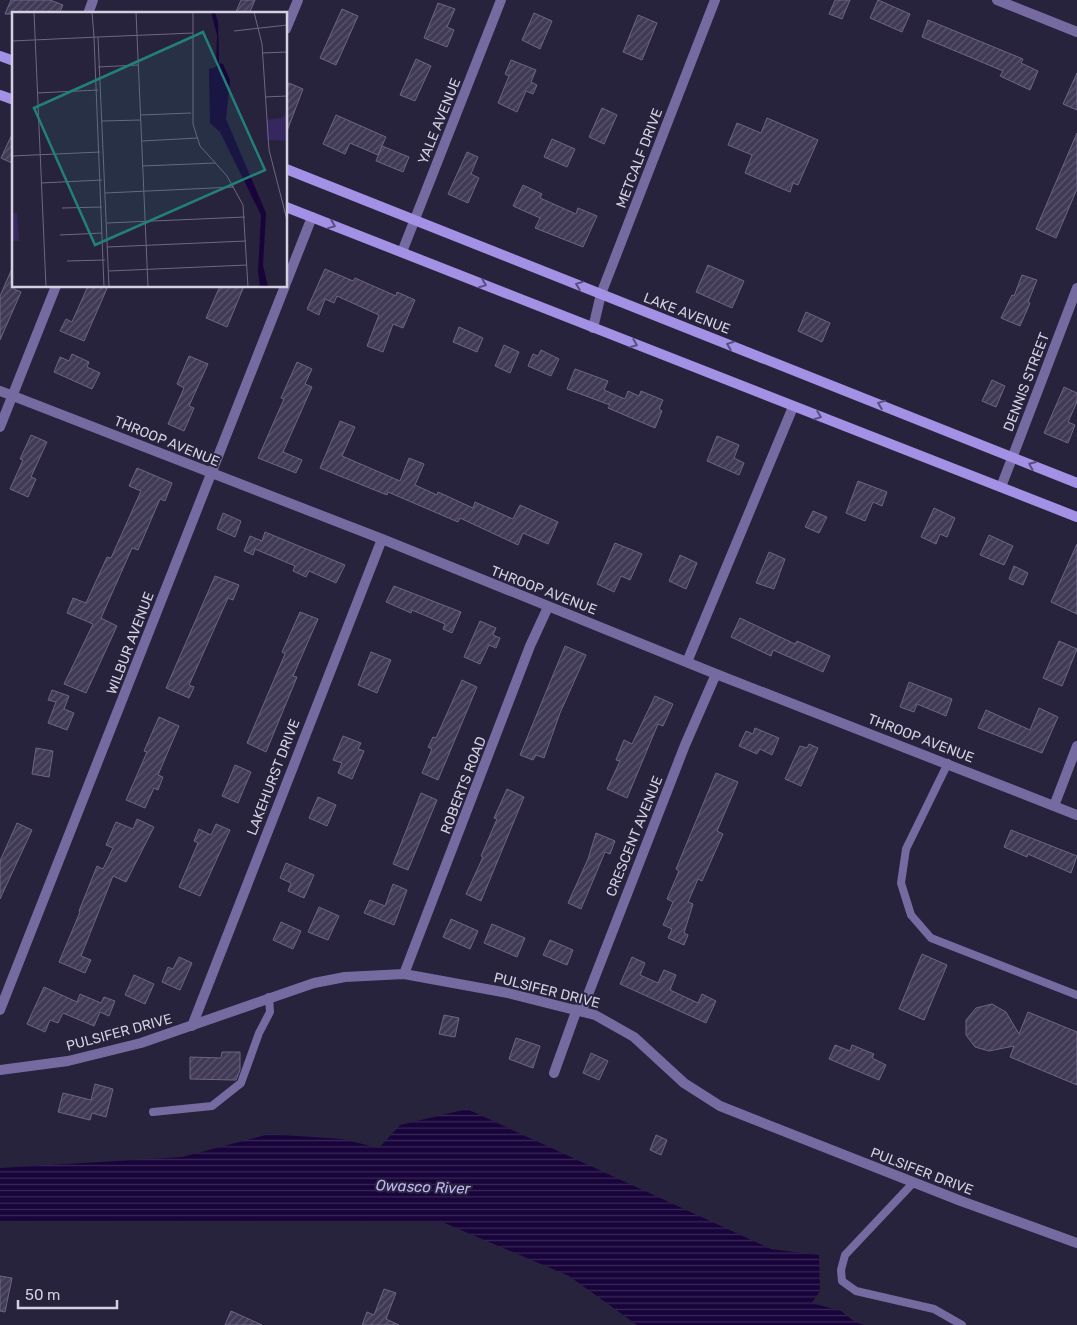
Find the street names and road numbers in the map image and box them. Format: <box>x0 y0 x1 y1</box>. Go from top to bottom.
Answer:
street label: YALE AVENUE <box>414 76 464 167</box>
street label: METCALF DRIVE <box>613 106 666 211</box>
street label: LAKE AVENUE <box>641 289 733 338</box>
street label: DENNIS STREET <box>1000 330 1053 434</box>
street label: THROOP AVENUE <box>112 413 222 470</box>
street label: THROOP AVENUE <box>488 562 599 619</box>
street label: WILBUR AVENUE <box>103 589 158 697</box>
street label: THROOP AVENUE <box>865 710 976 767</box>
street label: LAKEHURST DRIVE <box>243 717 303 838</box>
street label: ROBERTS ROAD <box>437 734 490 836</box>
street label: CRESCENT AVENUE <box>603 773 666 899</box>
street label: PULSIFER DRIVE <box>492 969 602 1012</box>
street label: PULSIFER DRIVE <box>64 1010 174 1055</box>
street label: PULSIFER DRIVE <box>868 1144 976 1199</box>

